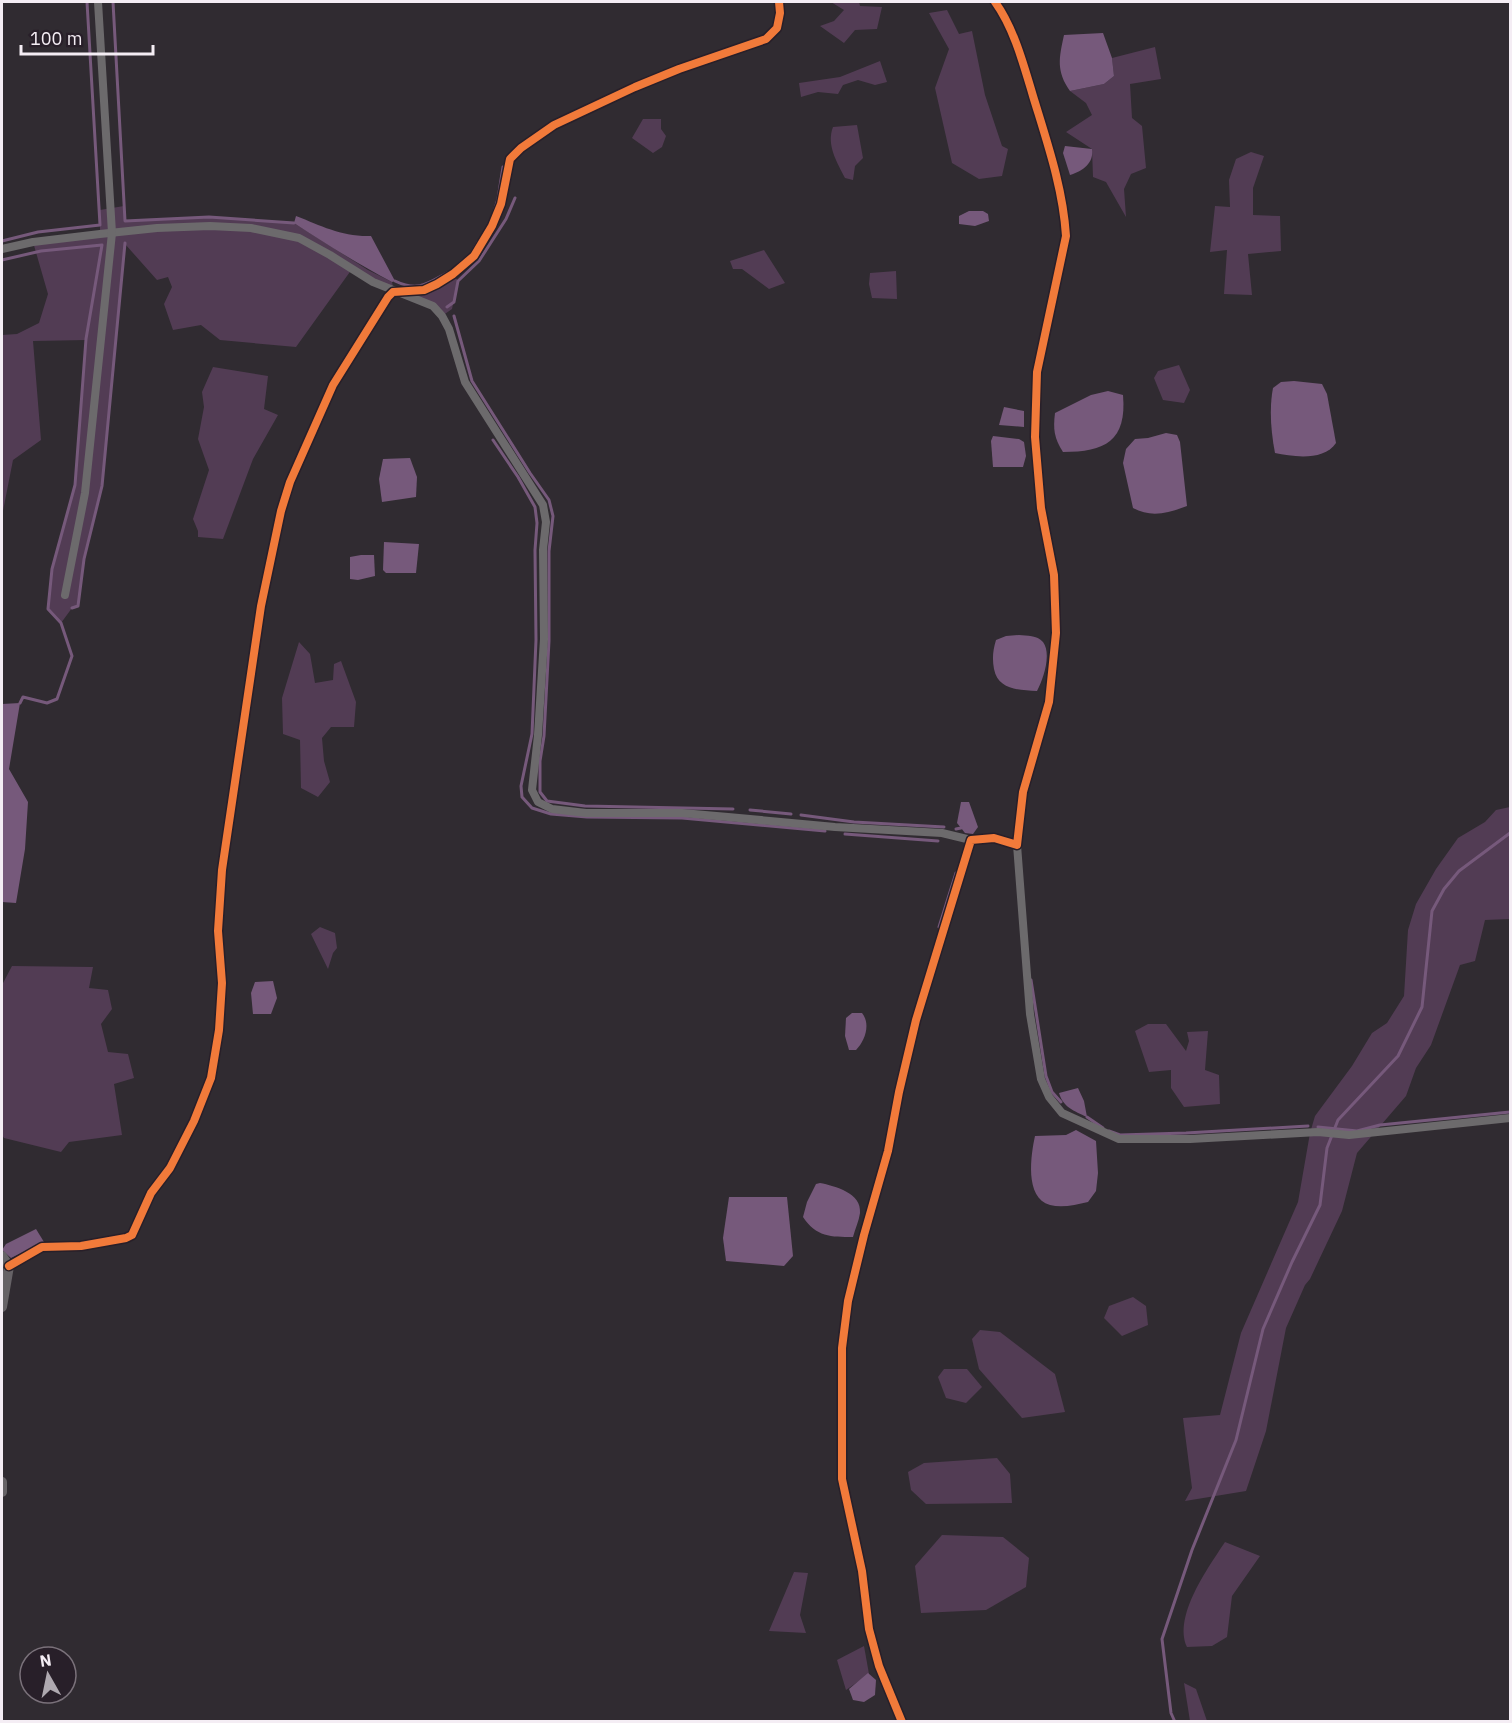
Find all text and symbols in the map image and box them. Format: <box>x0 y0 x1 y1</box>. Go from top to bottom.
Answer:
scale bar <box>21 18 153 56</box>
text: 100 m <box>30 27 82 50</box>
north arrow <box>18 1645 78 1705</box>
text: N <box>38 1649 53 1671</box>

